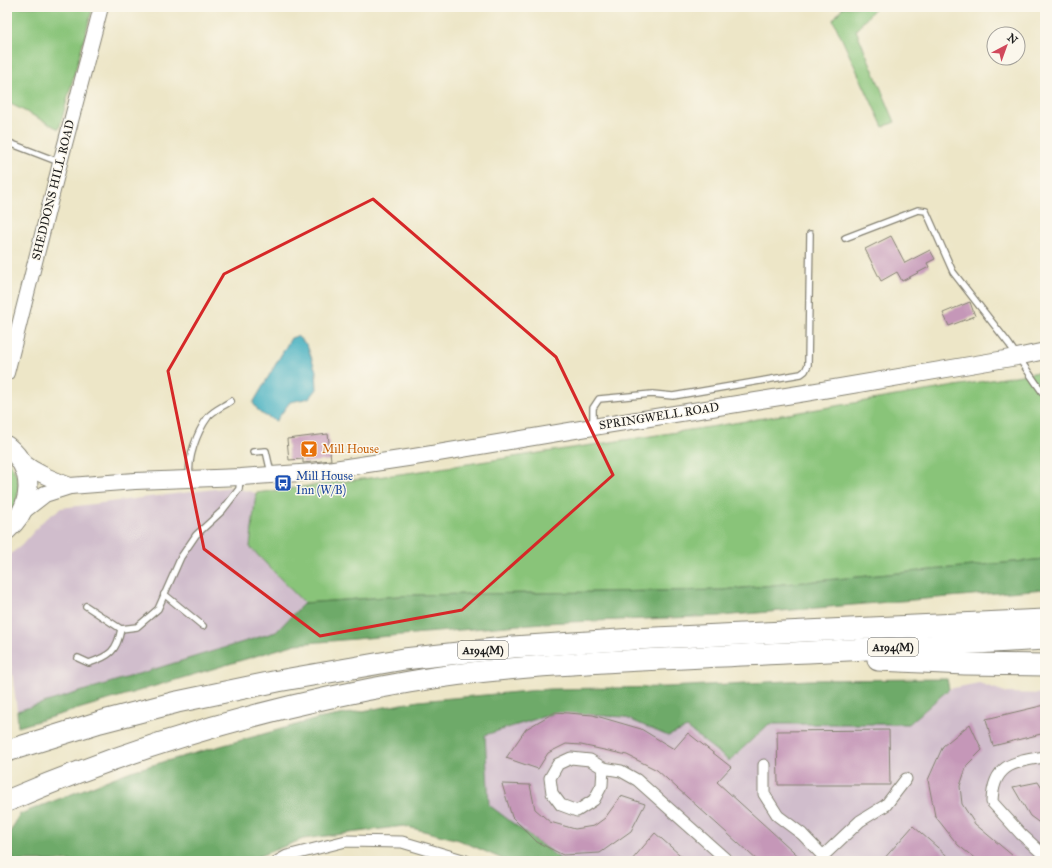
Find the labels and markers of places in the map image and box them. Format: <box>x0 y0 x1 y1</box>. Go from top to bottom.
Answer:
bar icon: Mill House <box>299 439 319 459</box>
place label: Mill House <box>322 442 379 456</box>
place label: Mill House Inn (W/B) <box>296 469 353 497</box>
bus stop icon: Mill House Inn (W/B) <box>273 473 293 493</box>

